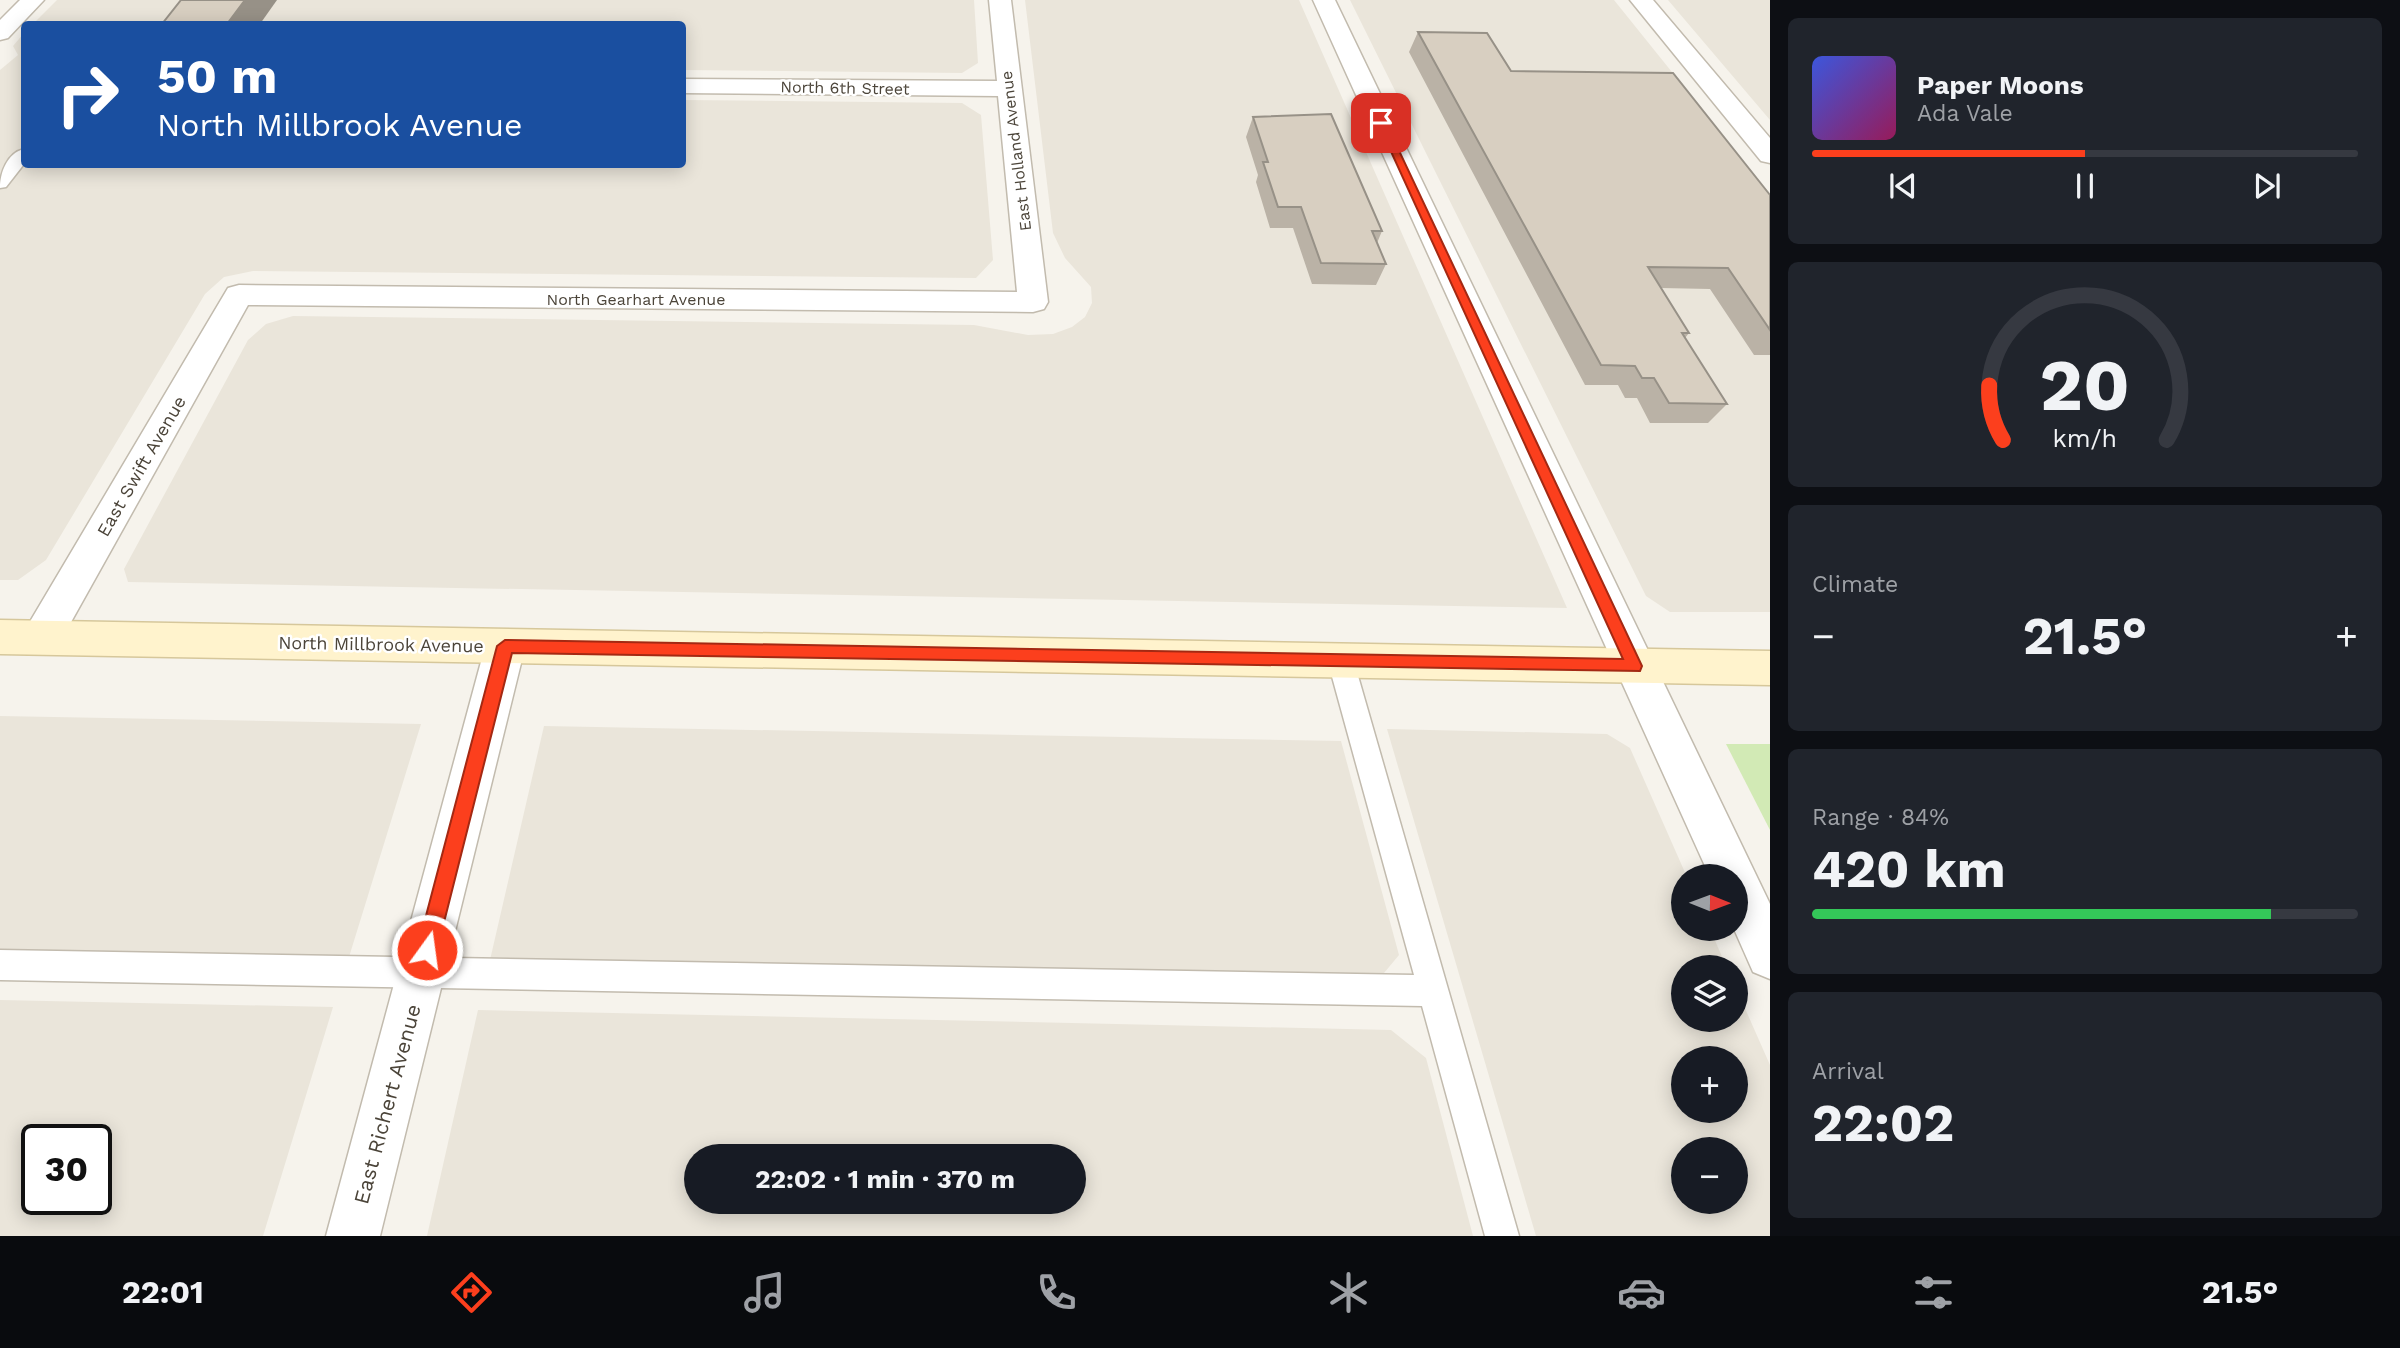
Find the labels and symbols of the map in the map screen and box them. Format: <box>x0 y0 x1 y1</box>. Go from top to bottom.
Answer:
street label: East Holland Avenue <box>997 70 1035 232</box>
street label: North 6th Street <box>780 77 910 99</box>
pin <box>1351 93 1411 153</box>
street label: North Gearhart Avenue <box>547 290 725 309</box>
street label: East Swift Avenue <box>92 392 190 540</box>
street label: North Millbrook Avenue <box>278 632 484 656</box>
north arrow <box>1671 864 1748 942</box>
position arrow <box>390 913 464 987</box>
street label: East Richert Avenue <box>348 1001 426 1207</box>
speed limit sign: 30 <box>21 1124 112 1215</box>

